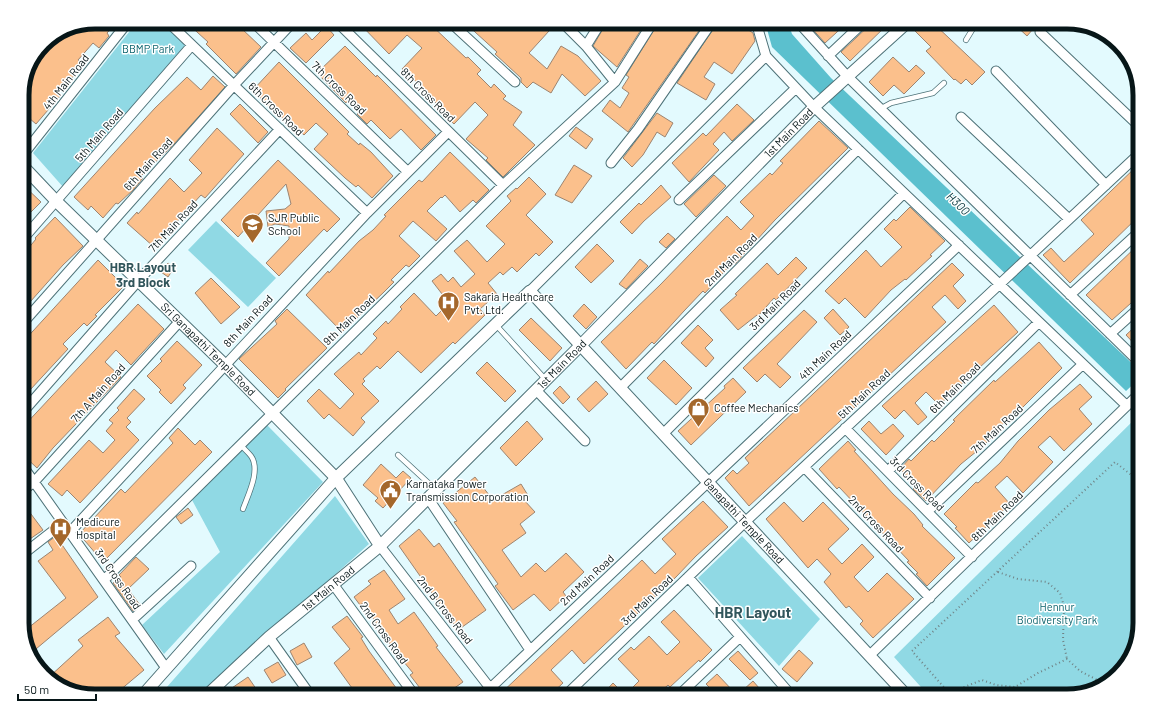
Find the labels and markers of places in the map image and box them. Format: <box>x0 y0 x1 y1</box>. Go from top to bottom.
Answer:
school or university icon: SJR Public School <box>239 211 265 244</box>
place label: SJR Public School <box>268 211 320 237</box>
hospital icon: Sakaria Healthcare Pvt. Ltd. <box>436 290 462 323</box>
place label: Sakaria Healthcare Pvt. Ltd. <box>464 290 554 316</box>
shop icon: Coffee Mechanics <box>686 395 712 428</box>
place label: Coffee Mechanics <box>714 401 799 414</box>
public building icon: Karnataka Power Transmission Corporation <box>378 477 404 510</box>
place label: Karnataka Power Transmission Corporation <box>406 477 529 503</box>
hospital icon: Medicure Hospital <box>47 515 73 548</box>
place label: Medicure Hospital <box>76 515 120 541</box>

